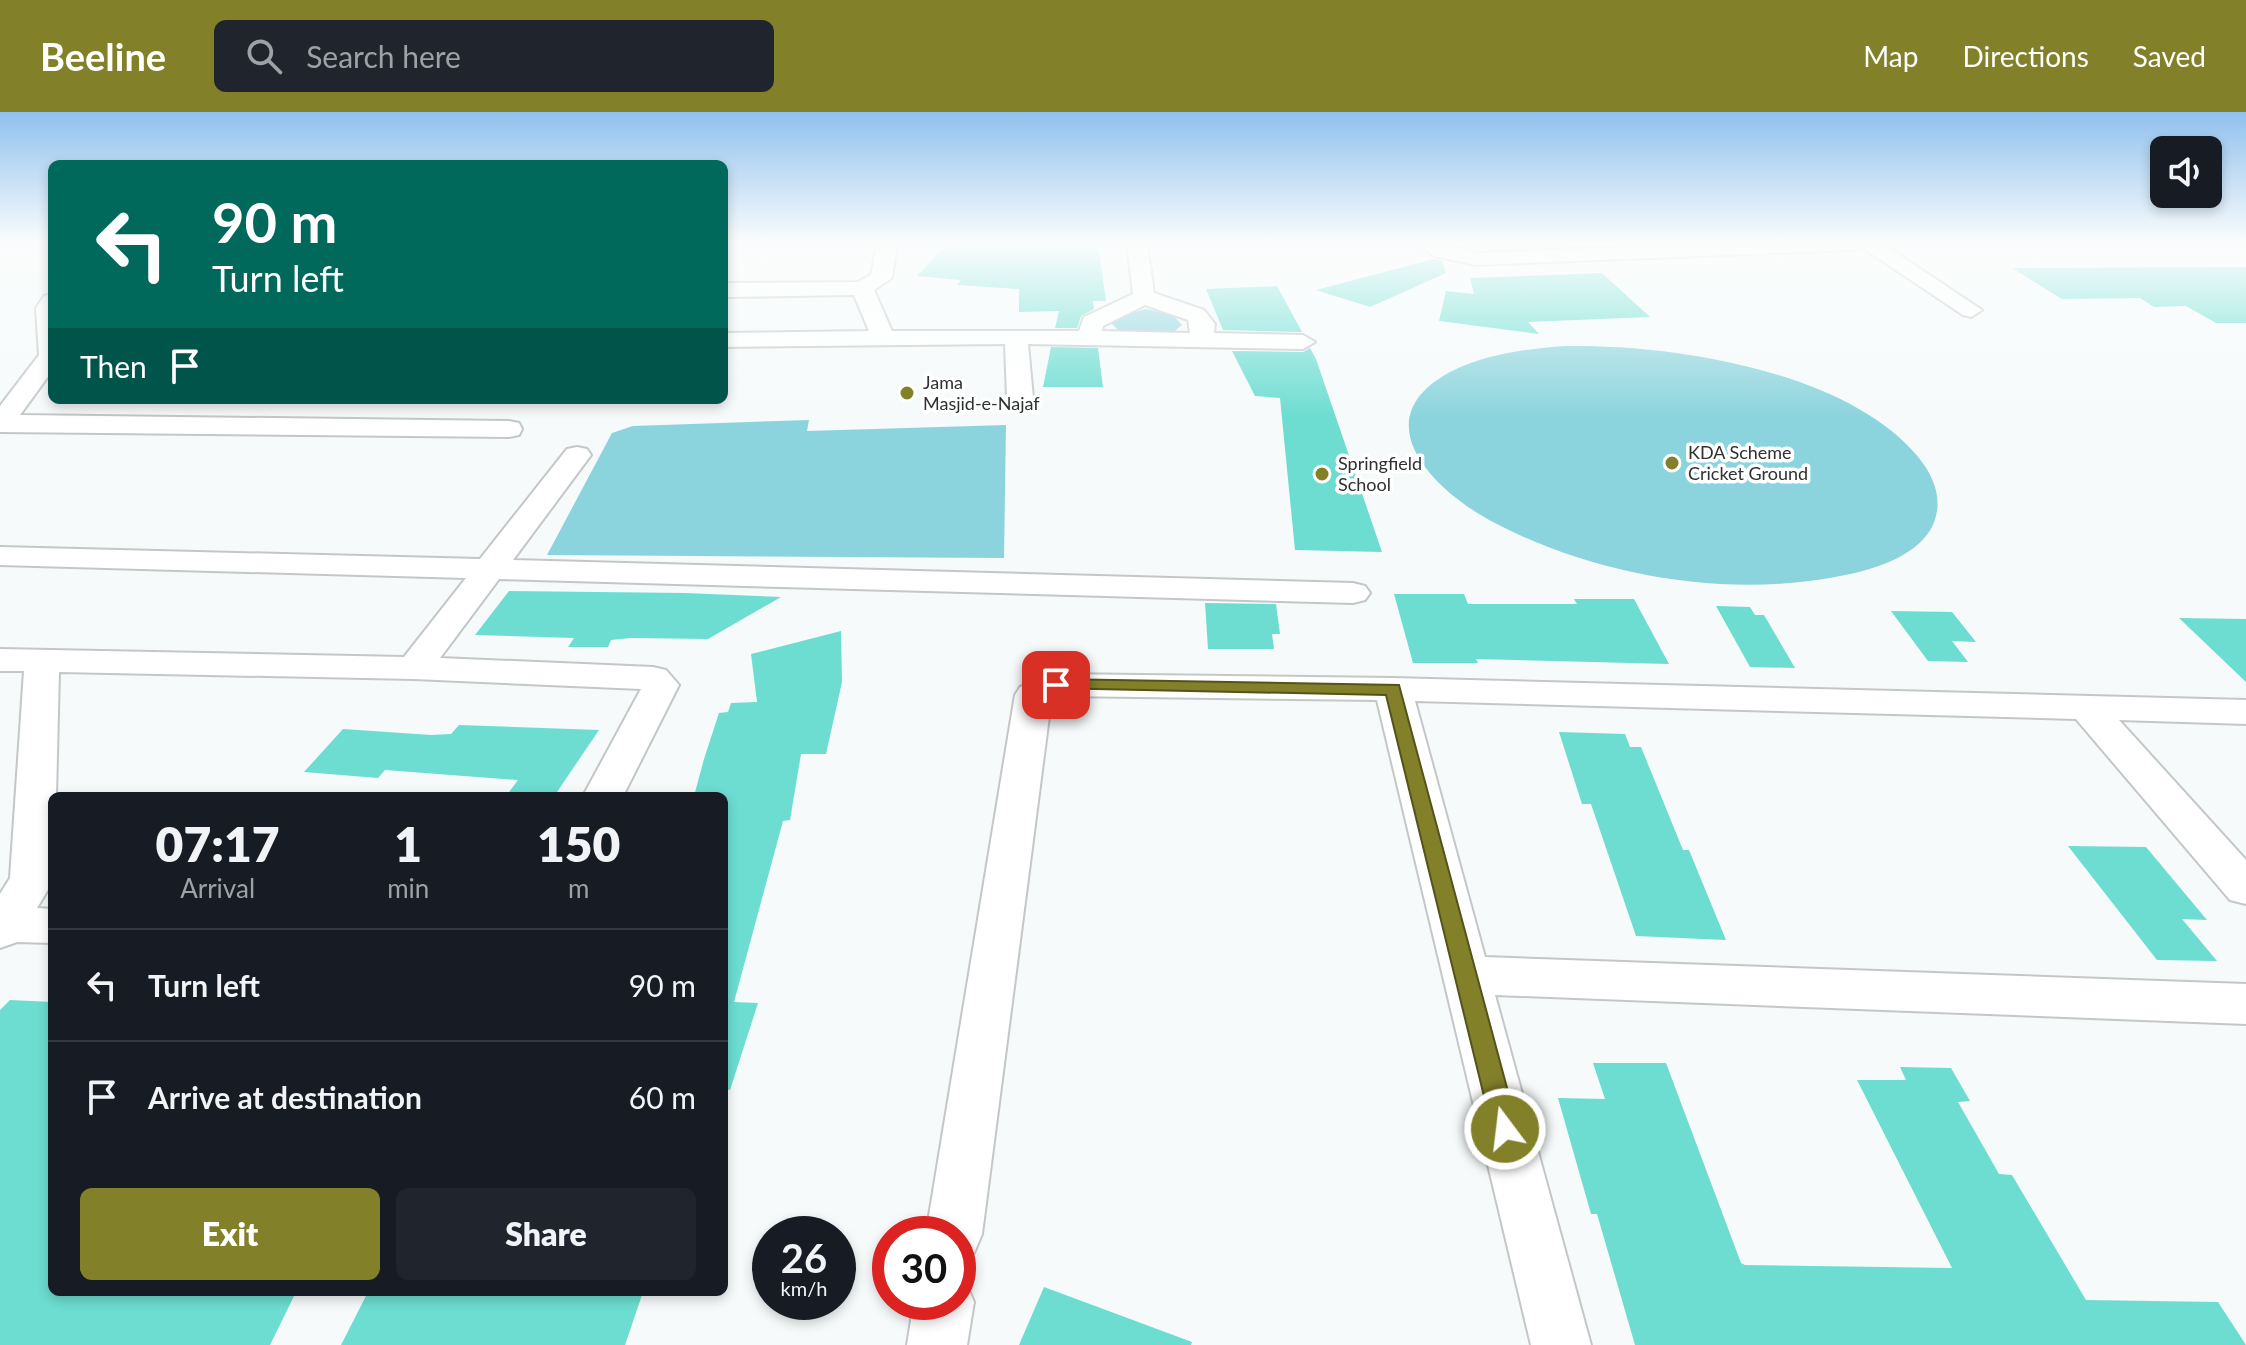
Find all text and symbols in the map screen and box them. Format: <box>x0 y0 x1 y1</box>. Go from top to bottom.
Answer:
search box <box>214 20 774 92</box>
text: Beeline <box>40 33 166 79</box>
icon: search <box>242 34 286 78</box>
text: Search here <box>306 38 461 74</box>
text: Map <box>1863 39 1918 73</box>
text: Directions <box>1962 39 2089 73</box>
text: Saved <box>2133 39 2206 73</box>
map controls <box>2150 136 2222 208</box>
button: sound <box>2150 136 2222 208</box>
text: 90 m <box>212 188 337 255</box>
icon: left <box>80 192 184 296</box>
text: Turn left <box>212 256 344 300</box>
icon: arrive <box>163 344 207 388</box>
text: Then <box>80 348 147 384</box>
place label: Jama Masjid-e-Najaf <box>923 371 1040 414</box>
marker: Jama Masjid-e-Najaf <box>898 384 916 402</box>
place label: KDA Scheme Cricket Ground <box>1688 441 1808 484</box>
place label: Springfield School <box>1338 452 1422 495</box>
marker: KDA Scheme Cricket Ground <box>1663 454 1681 472</box>
marker: Springfield School <box>1313 465 1331 483</box>
pin <box>1022 651 1090 719</box>
icon: arrive <box>1034 663 1078 707</box>
text: 07:17 <box>156 815 280 872</box>
text: 1 <box>394 815 422 872</box>
text: 150 <box>537 815 620 872</box>
text: Arrival <box>180 872 255 904</box>
text: min <box>387 872 429 904</box>
text: m <box>568 872 589 904</box>
icon: left <box>80 963 124 1007</box>
text: Turn left <box>148 967 260 1003</box>
text: 90 m <box>629 967 696 1003</box>
icon: arrive <box>80 1075 124 1119</box>
text: Arrive at destination <box>148 1079 422 1115</box>
text: 60 m <box>629 1079 696 1115</box>
position arrow <box>1463 1087 1547 1171</box>
button: Exit <box>80 1188 380 1280</box>
button: Share <box>396 1188 696 1280</box>
speed limit sign: 30 <box>872 1216 976 1320</box>
text: 26 <box>781 1234 827 1282</box>
text: km/h <box>781 1276 827 1300</box>

